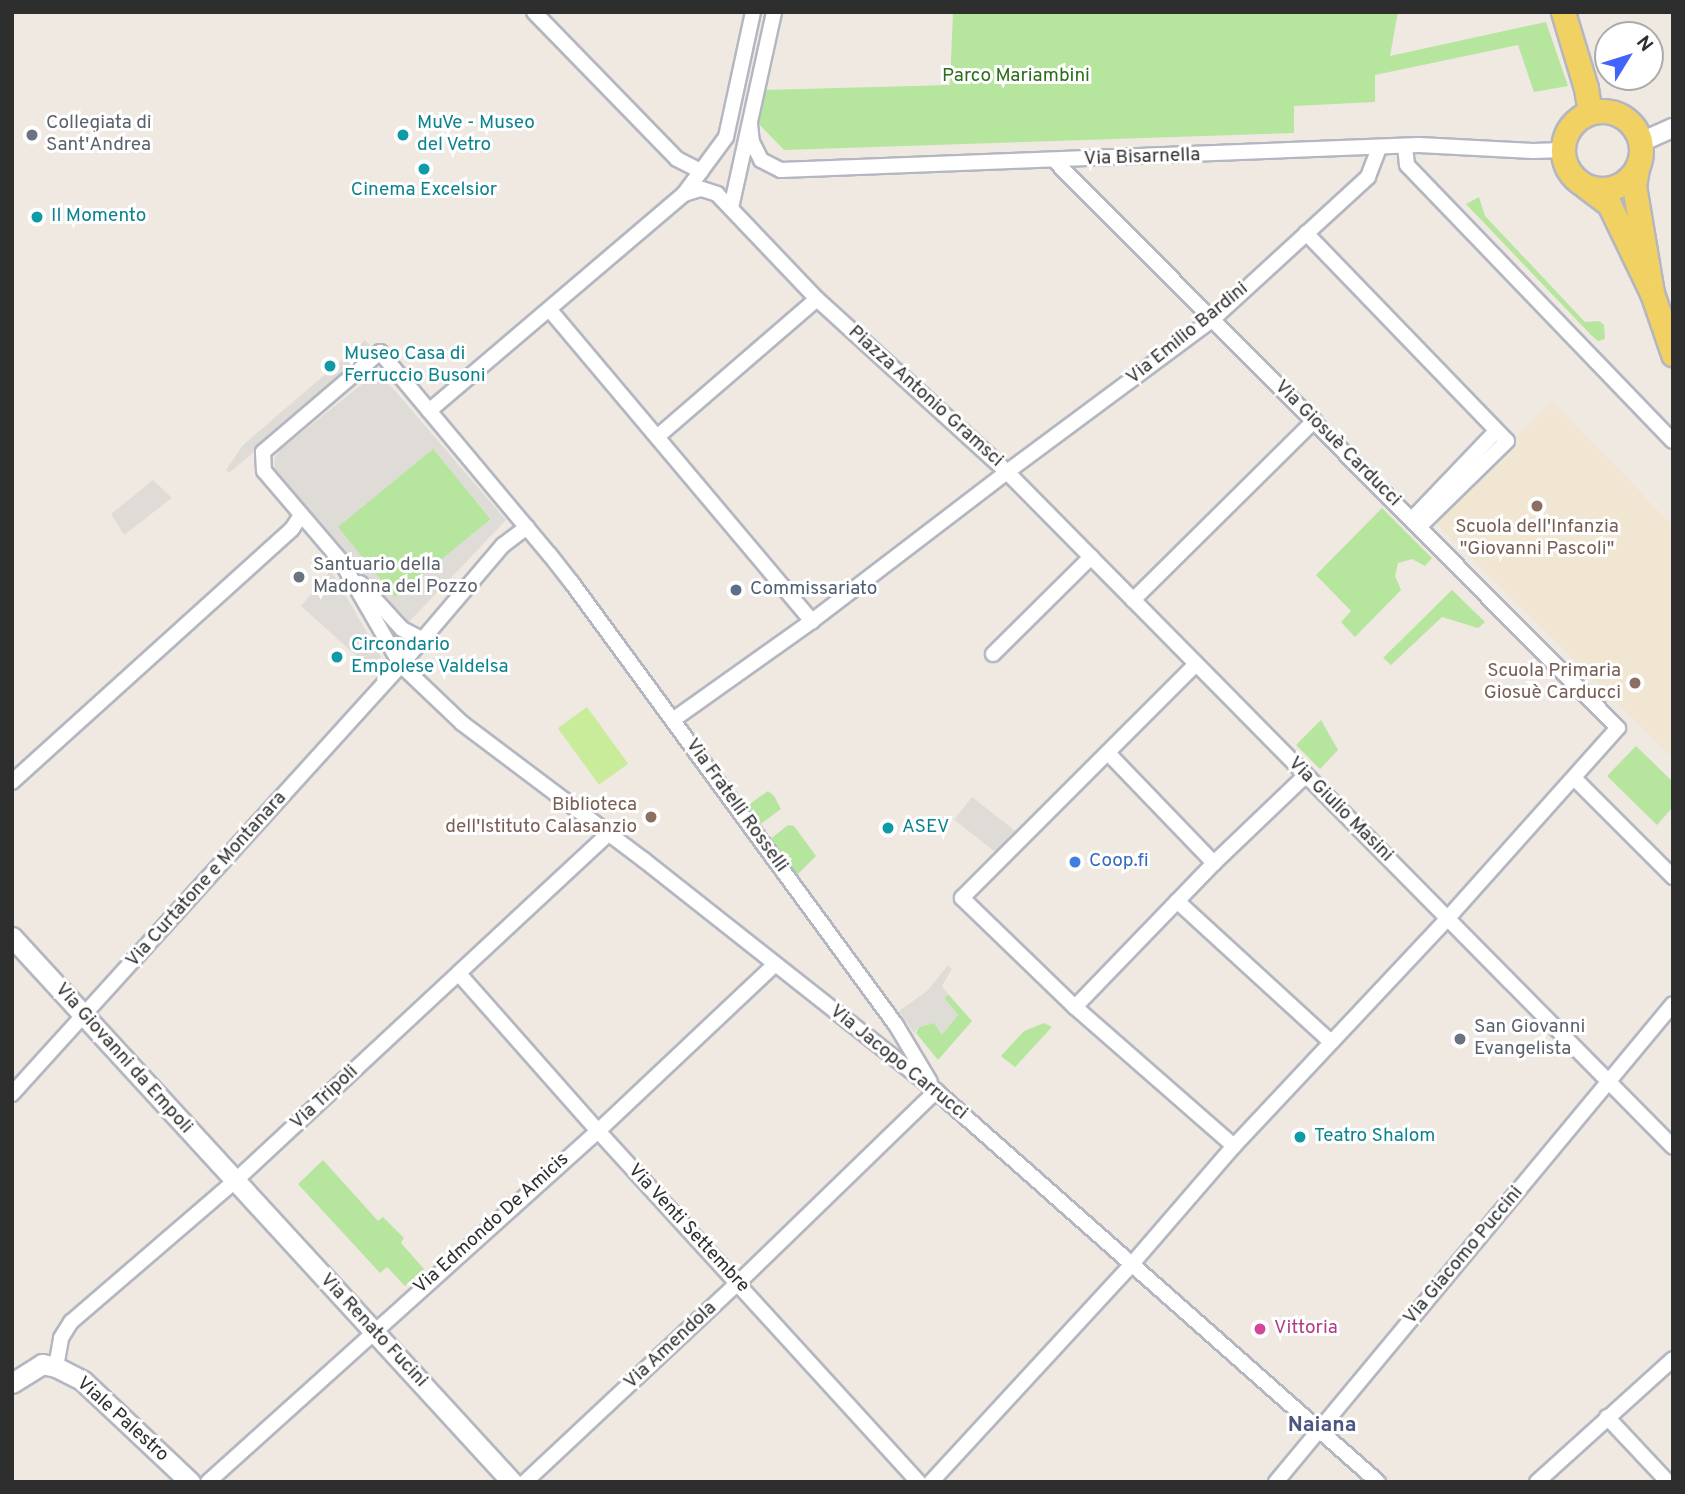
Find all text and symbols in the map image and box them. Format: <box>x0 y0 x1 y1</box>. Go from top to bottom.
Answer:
north arrow <box>1594 21 1664 91</box>
text: N <box>1630 32 1658 57</box>
park label: Parco Mariambini <box>942 66 1090 88</box>
place label: Collegiata di Sant'Andrea <box>46 113 152 157</box>
place label: MuVe - Museo del Vetro <box>417 113 535 157</box>
marker: Collegiata di Sant'Andrea <box>24 127 40 143</box>
marker: MuVe - Museo del Vetro <box>395 127 411 143</box>
street label: Via Bisarnella <box>1083 145 1201 171</box>
marker: Cinema Excelsior <box>416 161 432 177</box>
place label: Cinema Excelsior <box>351 180 497 202</box>
place label: Il Momento <box>51 206 146 228</box>
marker: Il Momento <box>29 209 45 225</box>
street label: Via Emilio Bardini <box>1123 278 1253 390</box>
street label: Piazza Antonio Gramsci <box>843 321 1007 473</box>
place label: Museo Casa di Ferruccio Busoni <box>344 344 486 388</box>
marker: Museo Casa di Ferruccio Busoni <box>322 358 338 374</box>
street label: Via Giosuè Carducci <box>1269 376 1405 512</box>
marker: Scuola dell'Infanzia "Giovanni Pascoli" <box>1529 498 1545 514</box>
place label: Scuola dell'Infanzia "Giovanni Pascoli" <box>1455 517 1619 561</box>
place label: Santuario della Madonna del Pozzo <box>313 555 478 599</box>
marker: Santuario della Madonna del Pozzo <box>291 569 307 585</box>
place label: Commissariato <box>750 579 877 601</box>
marker: Commissariato <box>728 582 744 598</box>
place label: Circondario Empolese Valdelsa <box>351 635 509 679</box>
marker: Circondario Empolese Valdelsa <box>329 649 345 665</box>
place label: Scuola Primaria Giosuè Carducci <box>1484 661 1621 705</box>
marker: Scuola Primaria Giosuè Carducci <box>1627 675 1643 691</box>
street label: Via Fratelli Rosselli <box>680 735 792 877</box>
street label: Via Giulio Masini <box>1283 753 1397 867</box>
street label: Via Curtatone e Montanara <box>122 787 292 973</box>
place label: Biblioteca dell'Istituto Calasanzio <box>445 795 637 839</box>
marker: Biblioteca dell'Istituto Calasanzio <box>643 809 659 825</box>
place label: ASEV <box>902 817 949 839</box>
marker: ASEV <box>880 820 896 836</box>
place label: Coop.fi <box>1089 851 1149 873</box>
marker: Coop.fi <box>1067 854 1083 870</box>
street label: Via Giovanni da Empoli <box>49 979 197 1139</box>
street label: Via Jacopo Carrucci <box>825 1001 971 1125</box>
place label: San Giovanni Evangelista <box>1474 1017 1585 1061</box>
marker: San Giovanni Evangelista <box>1452 1031 1468 1047</box>
street label: Via Tripoli <box>286 1061 364 1135</box>
place label: Teatro Shalom <box>1314 1126 1435 1148</box>
marker: Teatro Shalom <box>1292 1129 1308 1145</box>
street label: Via Edmondo De Amicis <box>410 1148 574 1300</box>
street label: Via Venti Settembre <box>622 1160 754 1298</box>
street label: Via Giacomo Puccini <box>1400 1182 1528 1330</box>
street label: Via Renato Fucini <box>314 1269 432 1393</box>
street label: Via Amendola <box>620 1297 722 1395</box>
place label: Vittoria <box>1274 1318 1338 1340</box>
marker: Vittoria <box>1252 1321 1268 1337</box>
street label: Viale Palestro <box>71 1373 173 1467</box>
district label: Naiana <box>1288 1413 1356 1439</box>

